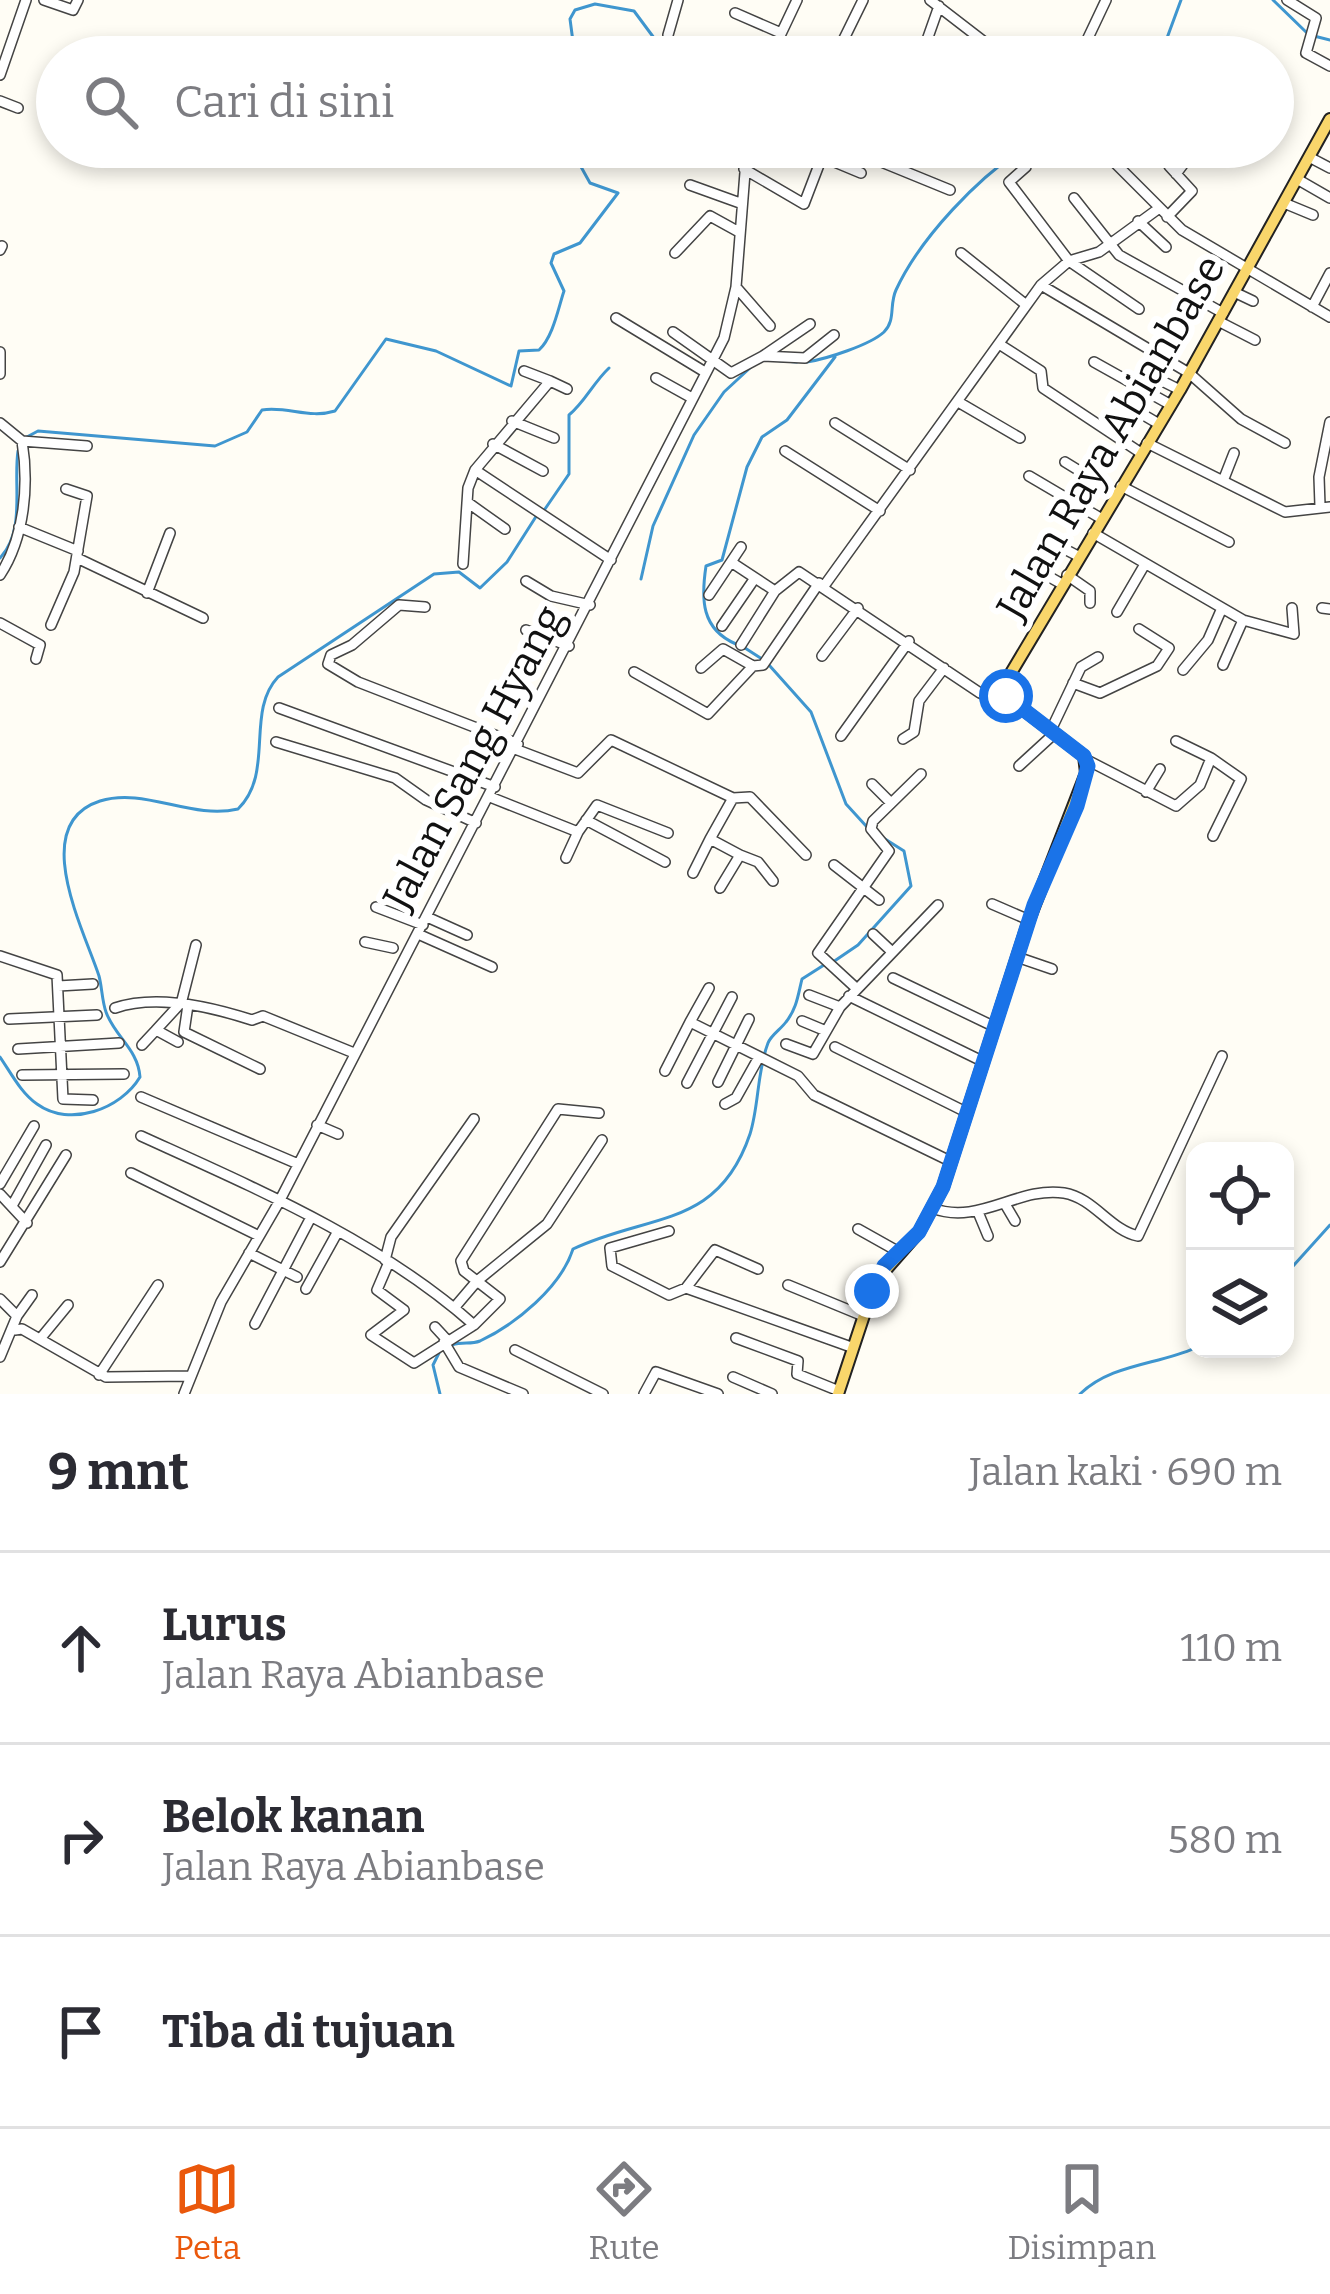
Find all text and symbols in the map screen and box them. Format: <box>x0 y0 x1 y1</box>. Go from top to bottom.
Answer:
search box <box>36 36 1294 168</box>
icon: search <box>78 69 144 135</box>
text: Cari di sini <box>174 75 394 129</box>
street label: Jalan Raya Abianbase <box>986 246 1236 629</box>
street label: Jalan Sang Hyang <box>372 597 575 919</box>
route start <box>979 669 1033 723</box>
map controls <box>1186 1142 1294 1358</box>
button: locate <box>1186 1142 1294 1250</box>
button: layers <box>1186 1250 1294 1358</box>
route end <box>845 1264 899 1318</box>
text: 9 mnt <box>48 1441 189 1503</box>
text: Jalan kaki · 690 m <box>969 1449 1282 1495</box>
text: Lurus <box>162 1598 287 1652</box>
icon: ahead <box>48 1615 114 1681</box>
text: 110 m <box>1180 1625 1282 1671</box>
text: Jalan Raya Abianbase <box>162 1652 545 1698</box>
text: Belok kanan <box>162 1790 425 1844</box>
icon: right <box>48 1807 114 1873</box>
text: 580 m <box>1168 1817 1282 1863</box>
text: Jalan Raya Abianbase <box>162 1844 545 1890</box>
icon: arrive <box>48 1999 114 2065</box>
text: Tiba di tujuan <box>162 2005 455 2059</box>
tab: Peta <box>174 2156 241 2268</box>
tab: Rute <box>588 2156 660 2268</box>
tab: Disimpan <box>1007 2156 1156 2268</box>

